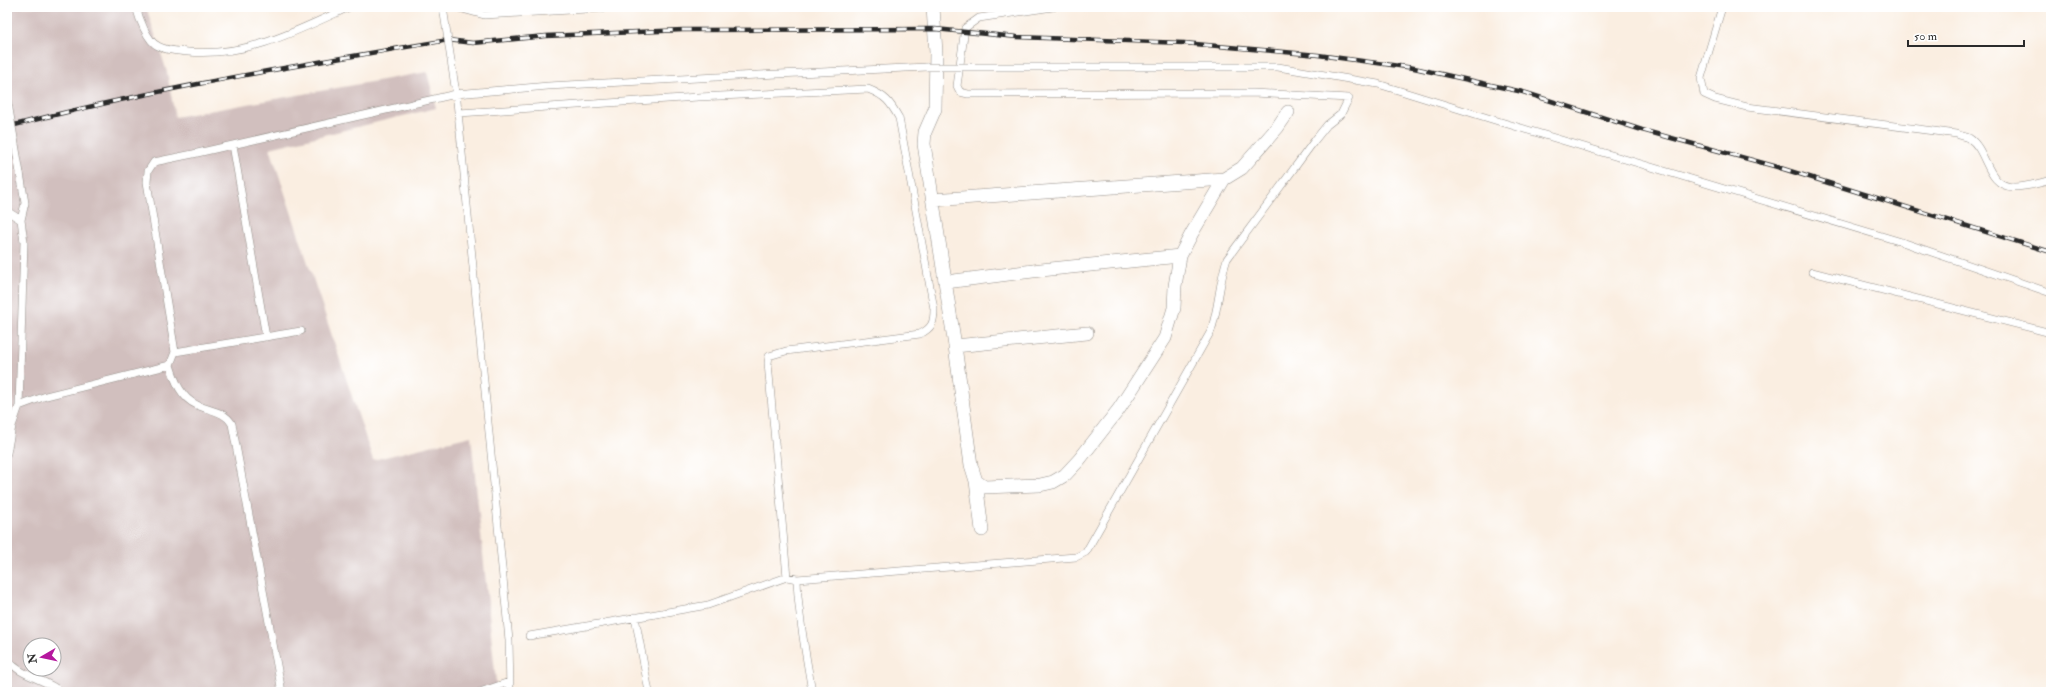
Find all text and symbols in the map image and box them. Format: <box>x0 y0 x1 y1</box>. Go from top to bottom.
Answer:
scale bar <box>1908 22 2024 48</box>
text: 50 m <box>1914 29 1938 44</box>
north arrow <box>22 637 62 677</box>
text: N <box>25 651 40 665</box>

